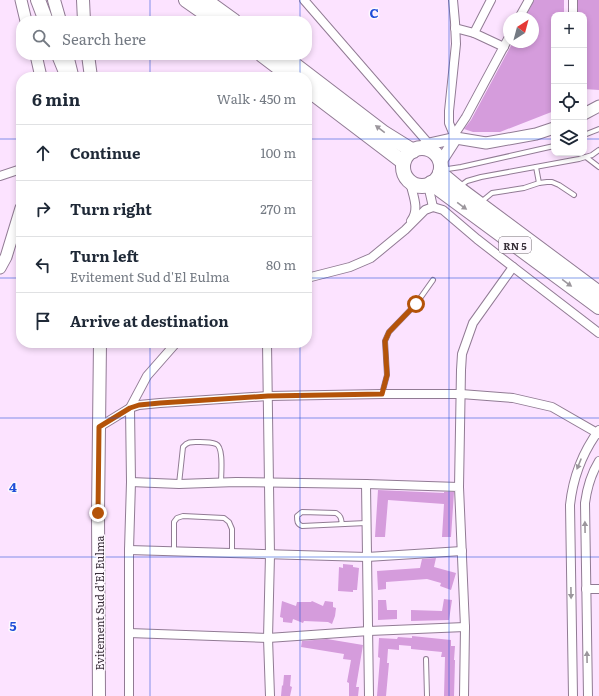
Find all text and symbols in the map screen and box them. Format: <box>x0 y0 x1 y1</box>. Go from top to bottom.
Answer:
text: C <box>369 3 379 22</box>
north arrow <box>503 12 539 48</box>
map controls <box>551 12 587 156</box>
button: + <box>551 12 587 48</box>
search box <box>16 16 312 60</box>
icon: search <box>30 27 52 49</box>
text: Search here <box>62 27 146 50</box>
button: − <box>551 48 587 84</box>
button: locate <box>551 84 587 120</box>
text: 6 min <box>32 86 80 111</box>
text: Walk · 450 m <box>217 89 296 108</box>
button: layers <box>551 120 587 156</box>
one-way arrow <box>374 125 385 134</box>
text: Continue <box>70 141 140 164</box>
icon: ahead <box>32 142 54 164</box>
text: 100 m <box>260 143 296 162</box>
text: Turn right <box>70 197 152 220</box>
icon: right <box>32 198 54 220</box>
text: 270 m <box>260 199 296 218</box>
one-way arrow <box>457 202 468 211</box>
road number: RN 5 <box>499 237 531 253</box>
text: Turn left <box>70 244 139 267</box>
icon: left <box>32 254 54 276</box>
text: 80 m <box>266 255 296 274</box>
text: Evitement Sud d'El Eulma <box>70 267 230 286</box>
one-way arrow <box>562 279 573 288</box>
route start <box>407 295 425 313</box>
text: Arrive at destination <box>70 309 229 332</box>
icon: arrive <box>32 310 54 332</box>
one-way arrow <box>576 458 582 470</box>
text: 4 <box>9 477 17 496</box>
route end <box>89 504 107 522</box>
one-way arrow <box>582 520 588 533</box>
street label: Evitement Sud d'El Eulma <box>91 535 107 671</box>
one-way arrow <box>568 587 575 599</box>
text: 5 <box>9 616 17 635</box>
one-way arrow <box>584 651 591 663</box>

